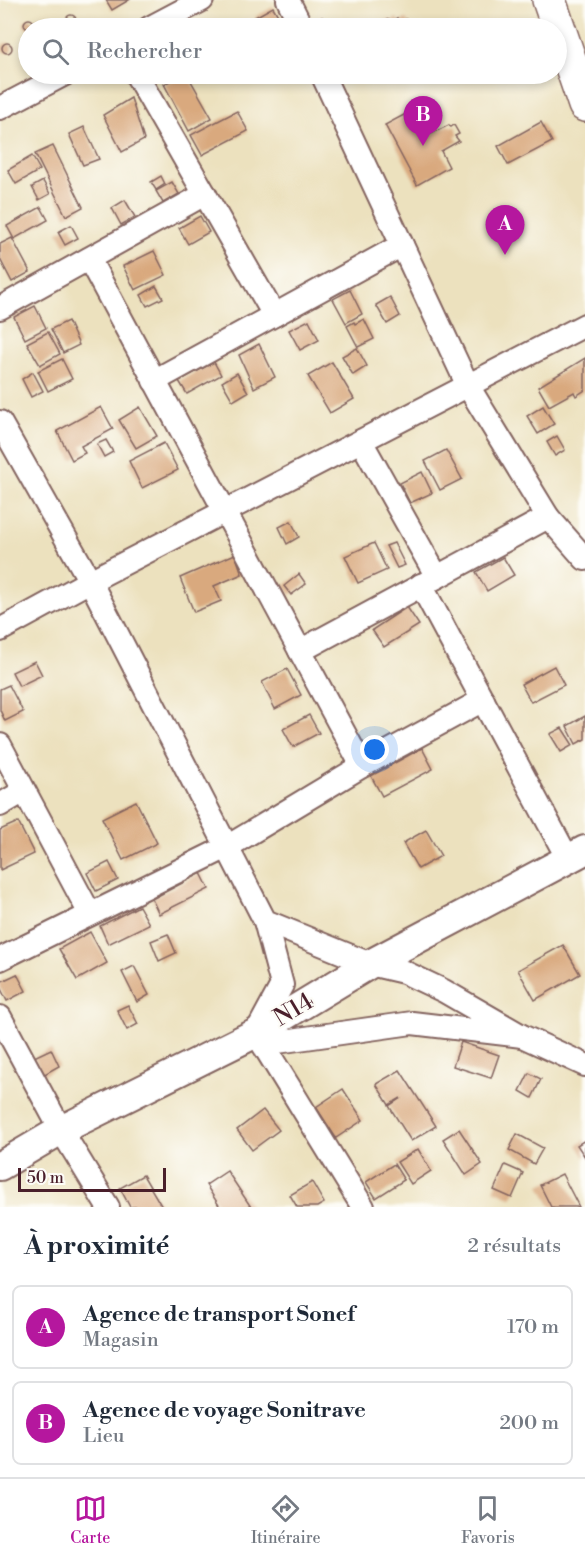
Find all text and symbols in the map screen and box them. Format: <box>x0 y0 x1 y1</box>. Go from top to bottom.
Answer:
search box <box>18 18 567 84</box>
icon: search <box>39 35 72 68</box>
text: Rechercher <box>87 38 202 65</box>
pin: B <box>404 96 442 146</box>
pin: A <box>486 206 524 255</box>
your location <box>360 735 389 764</box>
street label: N14 <box>268 986 320 1034</box>
scale bar <box>18 1165 166 1192</box>
text: 50 m <box>27 1168 64 1188</box>
text: À proximité <box>24 1230 169 1262</box>
text: 2 résultats <box>467 1234 561 1259</box>
text: Agence de transport Sonef <box>83 1301 355 1328</box>
text: A <box>38 1315 53 1340</box>
text: 170 m <box>507 1315 559 1340</box>
text: Magasin <box>83 1328 159 1353</box>
text: Agence de voyage Sonitrave <box>83 1397 366 1424</box>
text: B <box>38 1411 53 1436</box>
text: 200 m <box>499 1411 559 1436</box>
text: Lieu <box>83 1424 124 1449</box>
tab: Carte <box>70 1492 110 1548</box>
tab: Itinéraire <box>251 1492 321 1548</box>
tab: Favoris <box>461 1492 515 1548</box>

